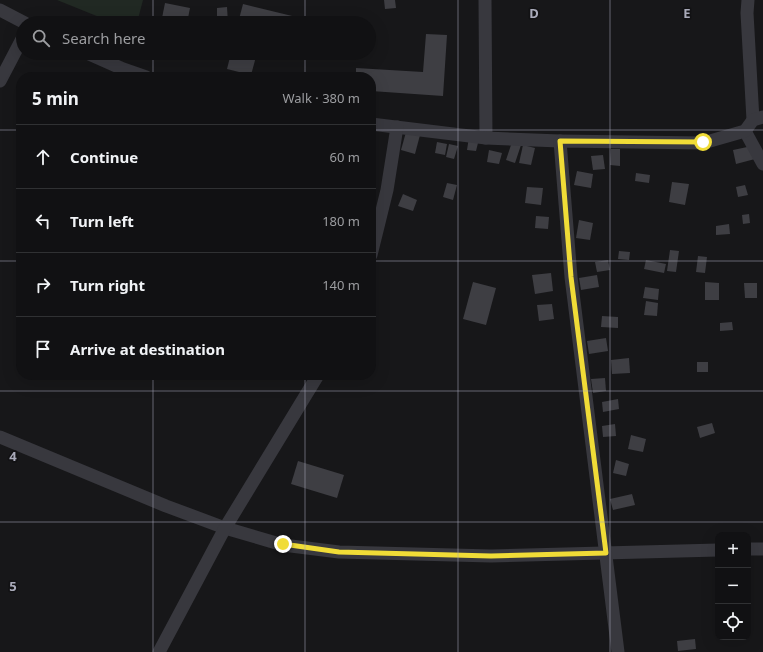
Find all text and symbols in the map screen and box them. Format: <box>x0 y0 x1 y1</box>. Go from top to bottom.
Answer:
text: D <box>529 4 539 22</box>
text: E <box>683 4 691 22</box>
search box <box>16 16 376 60</box>
icon: search <box>30 27 52 49</box>
text: Search here <box>62 28 145 48</box>
text: 5 min <box>32 87 79 110</box>
text: Walk · 380 m <box>282 89 360 107</box>
route start <box>694 133 712 151</box>
icon: ahead <box>32 146 54 168</box>
text: Continue <box>70 147 138 167</box>
text: 60 m <box>330 148 360 166</box>
icon: left <box>32 210 54 232</box>
text: Turn left <box>70 211 134 231</box>
text: 180 m <box>322 212 360 230</box>
icon: right <box>32 274 54 296</box>
text: Turn right <box>70 275 145 295</box>
text: 140 m <box>322 276 360 294</box>
icon: arrive <box>32 338 54 360</box>
text: Arrive at destination <box>70 339 225 359</box>
text: 4 <box>9 447 17 465</box>
map controls <box>715 532 751 640</box>
button: + <box>715 532 751 568</box>
route end <box>274 535 292 553</box>
button: − <box>715 568 751 604</box>
text: 5 <box>9 577 17 595</box>
button: locate <box>715 604 751 640</box>

